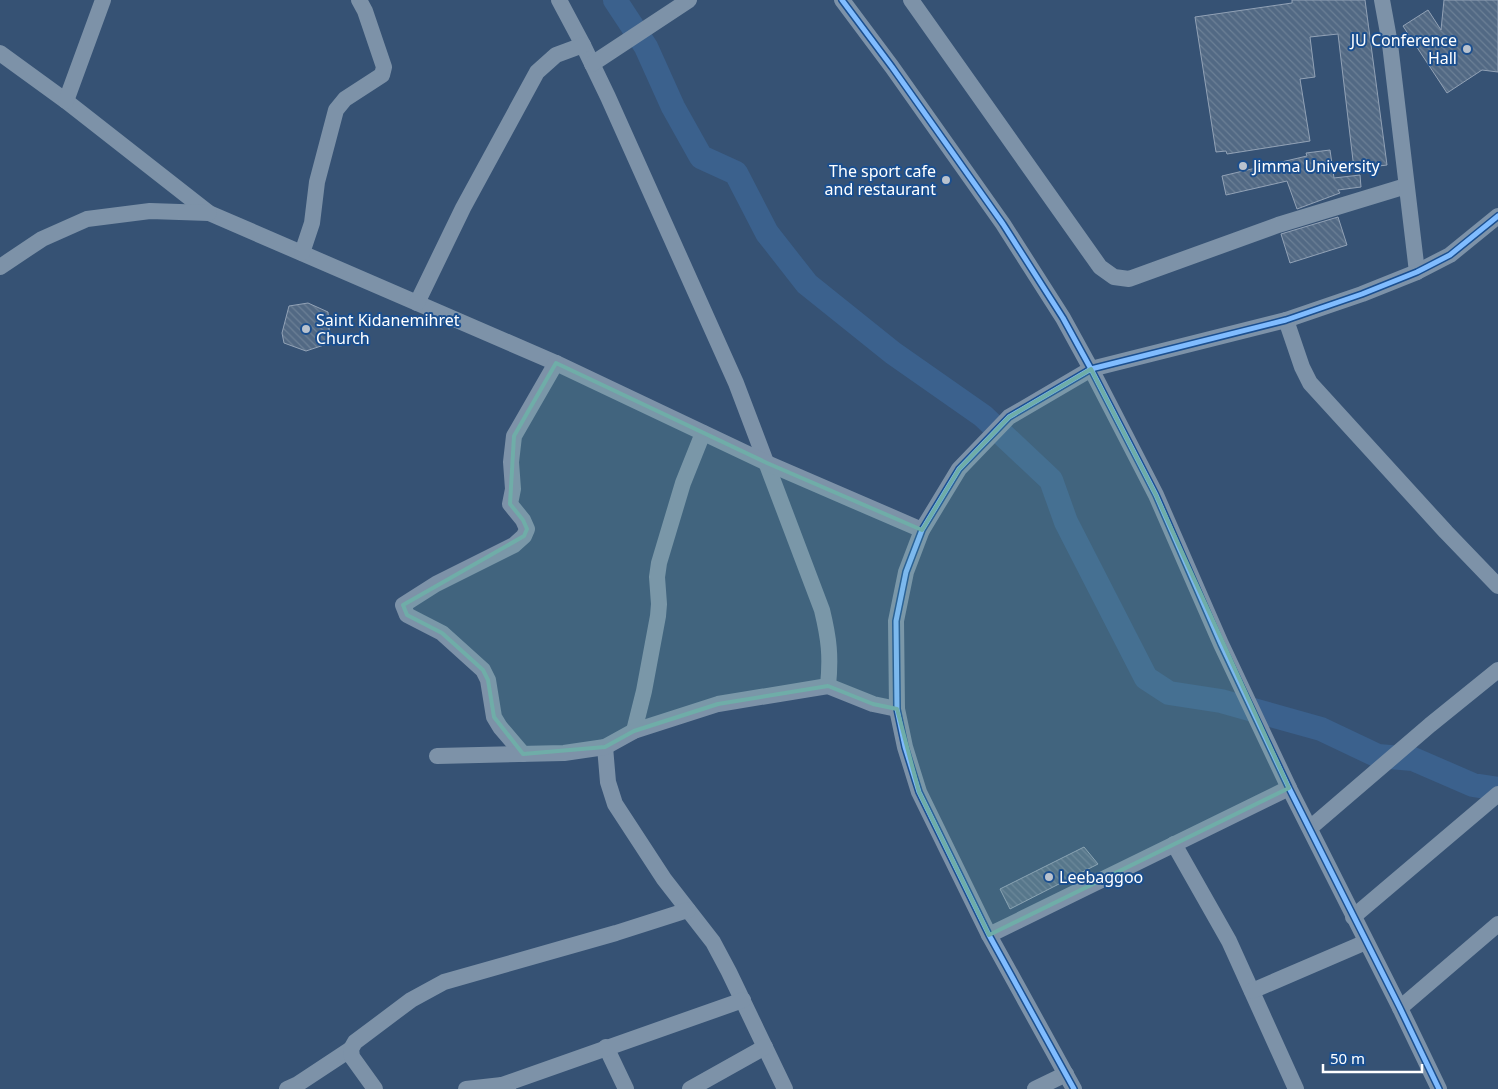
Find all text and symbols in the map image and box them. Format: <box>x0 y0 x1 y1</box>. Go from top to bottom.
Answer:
place label: JU Conference Hall <box>1349 29 1457 69</box>
marker: JU Conference Hall <box>1461 43 1473 55</box>
place label: Jimma University <box>1251 155 1381 177</box>
place label: The sport cafe and restaurant <box>825 160 936 200</box>
marker: Jimma University <box>1237 160 1249 172</box>
marker: The sport cafe and restaurant <box>940 174 952 186</box>
place label: Saint Kidanemihret Church <box>316 309 460 349</box>
marker: Saint Kidanemihret Church <box>300 323 312 335</box>
place label: Leebaggoo <box>1059 866 1143 888</box>
marker: Leebaggoo <box>1043 871 1055 883</box>
scale bar <box>1323 1042 1422 1074</box>
text: 50 m <box>1330 1048 1365 1068</box>

